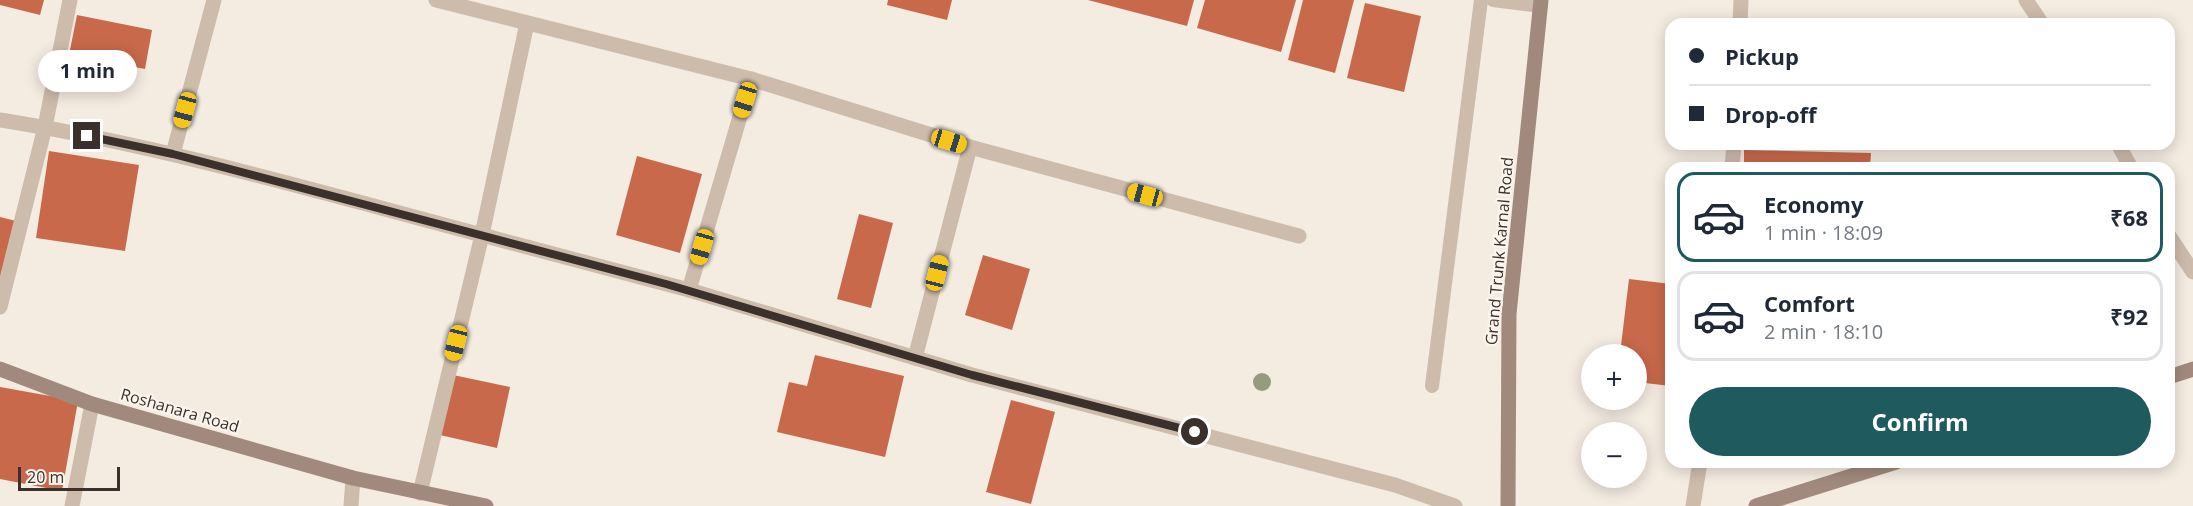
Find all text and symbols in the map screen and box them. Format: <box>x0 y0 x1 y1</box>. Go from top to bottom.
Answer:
text: Pickup <box>1725 41 1799 71</box>
callout: 1 min <box>38 49 136 91</box>
text: 1 min <box>60 57 115 84</box>
car <box>731 80 759 120</box>
car <box>172 90 198 130</box>
text: Drop-off <box>1725 99 1817 129</box>
route end <box>73 122 100 149</box>
car <box>929 127 969 155</box>
street label: Grand Trunk Karnal Road <box>1480 156 1518 346</box>
car <box>1125 182 1165 208</box>
text: Economy <box>1764 189 1863 219</box>
icon: car <box>1692 190 1746 244</box>
text: ₹68 <box>2110 202 2148 232</box>
text: 1 min · 18:09 <box>1764 219 1883 246</box>
car <box>688 227 716 267</box>
car <box>924 253 950 293</box>
text: Comfort <box>1764 288 1855 318</box>
icon: car <box>1692 289 1746 343</box>
text: ₹92 <box>2110 301 2148 331</box>
text: 2 min · 18:10 <box>1764 318 1883 345</box>
car <box>443 323 469 363</box>
map controls <box>1581 344 1647 488</box>
button: + <box>1581 344 1647 410</box>
street label: Roshanara Road <box>118 383 242 437</box>
button: Confirm <box>1689 387 2151 456</box>
route start <box>1181 418 1208 445</box>
button: − <box>1581 422 1647 488</box>
scale bar <box>18 464 120 492</box>
text: 20 m <box>27 466 64 488</box>

